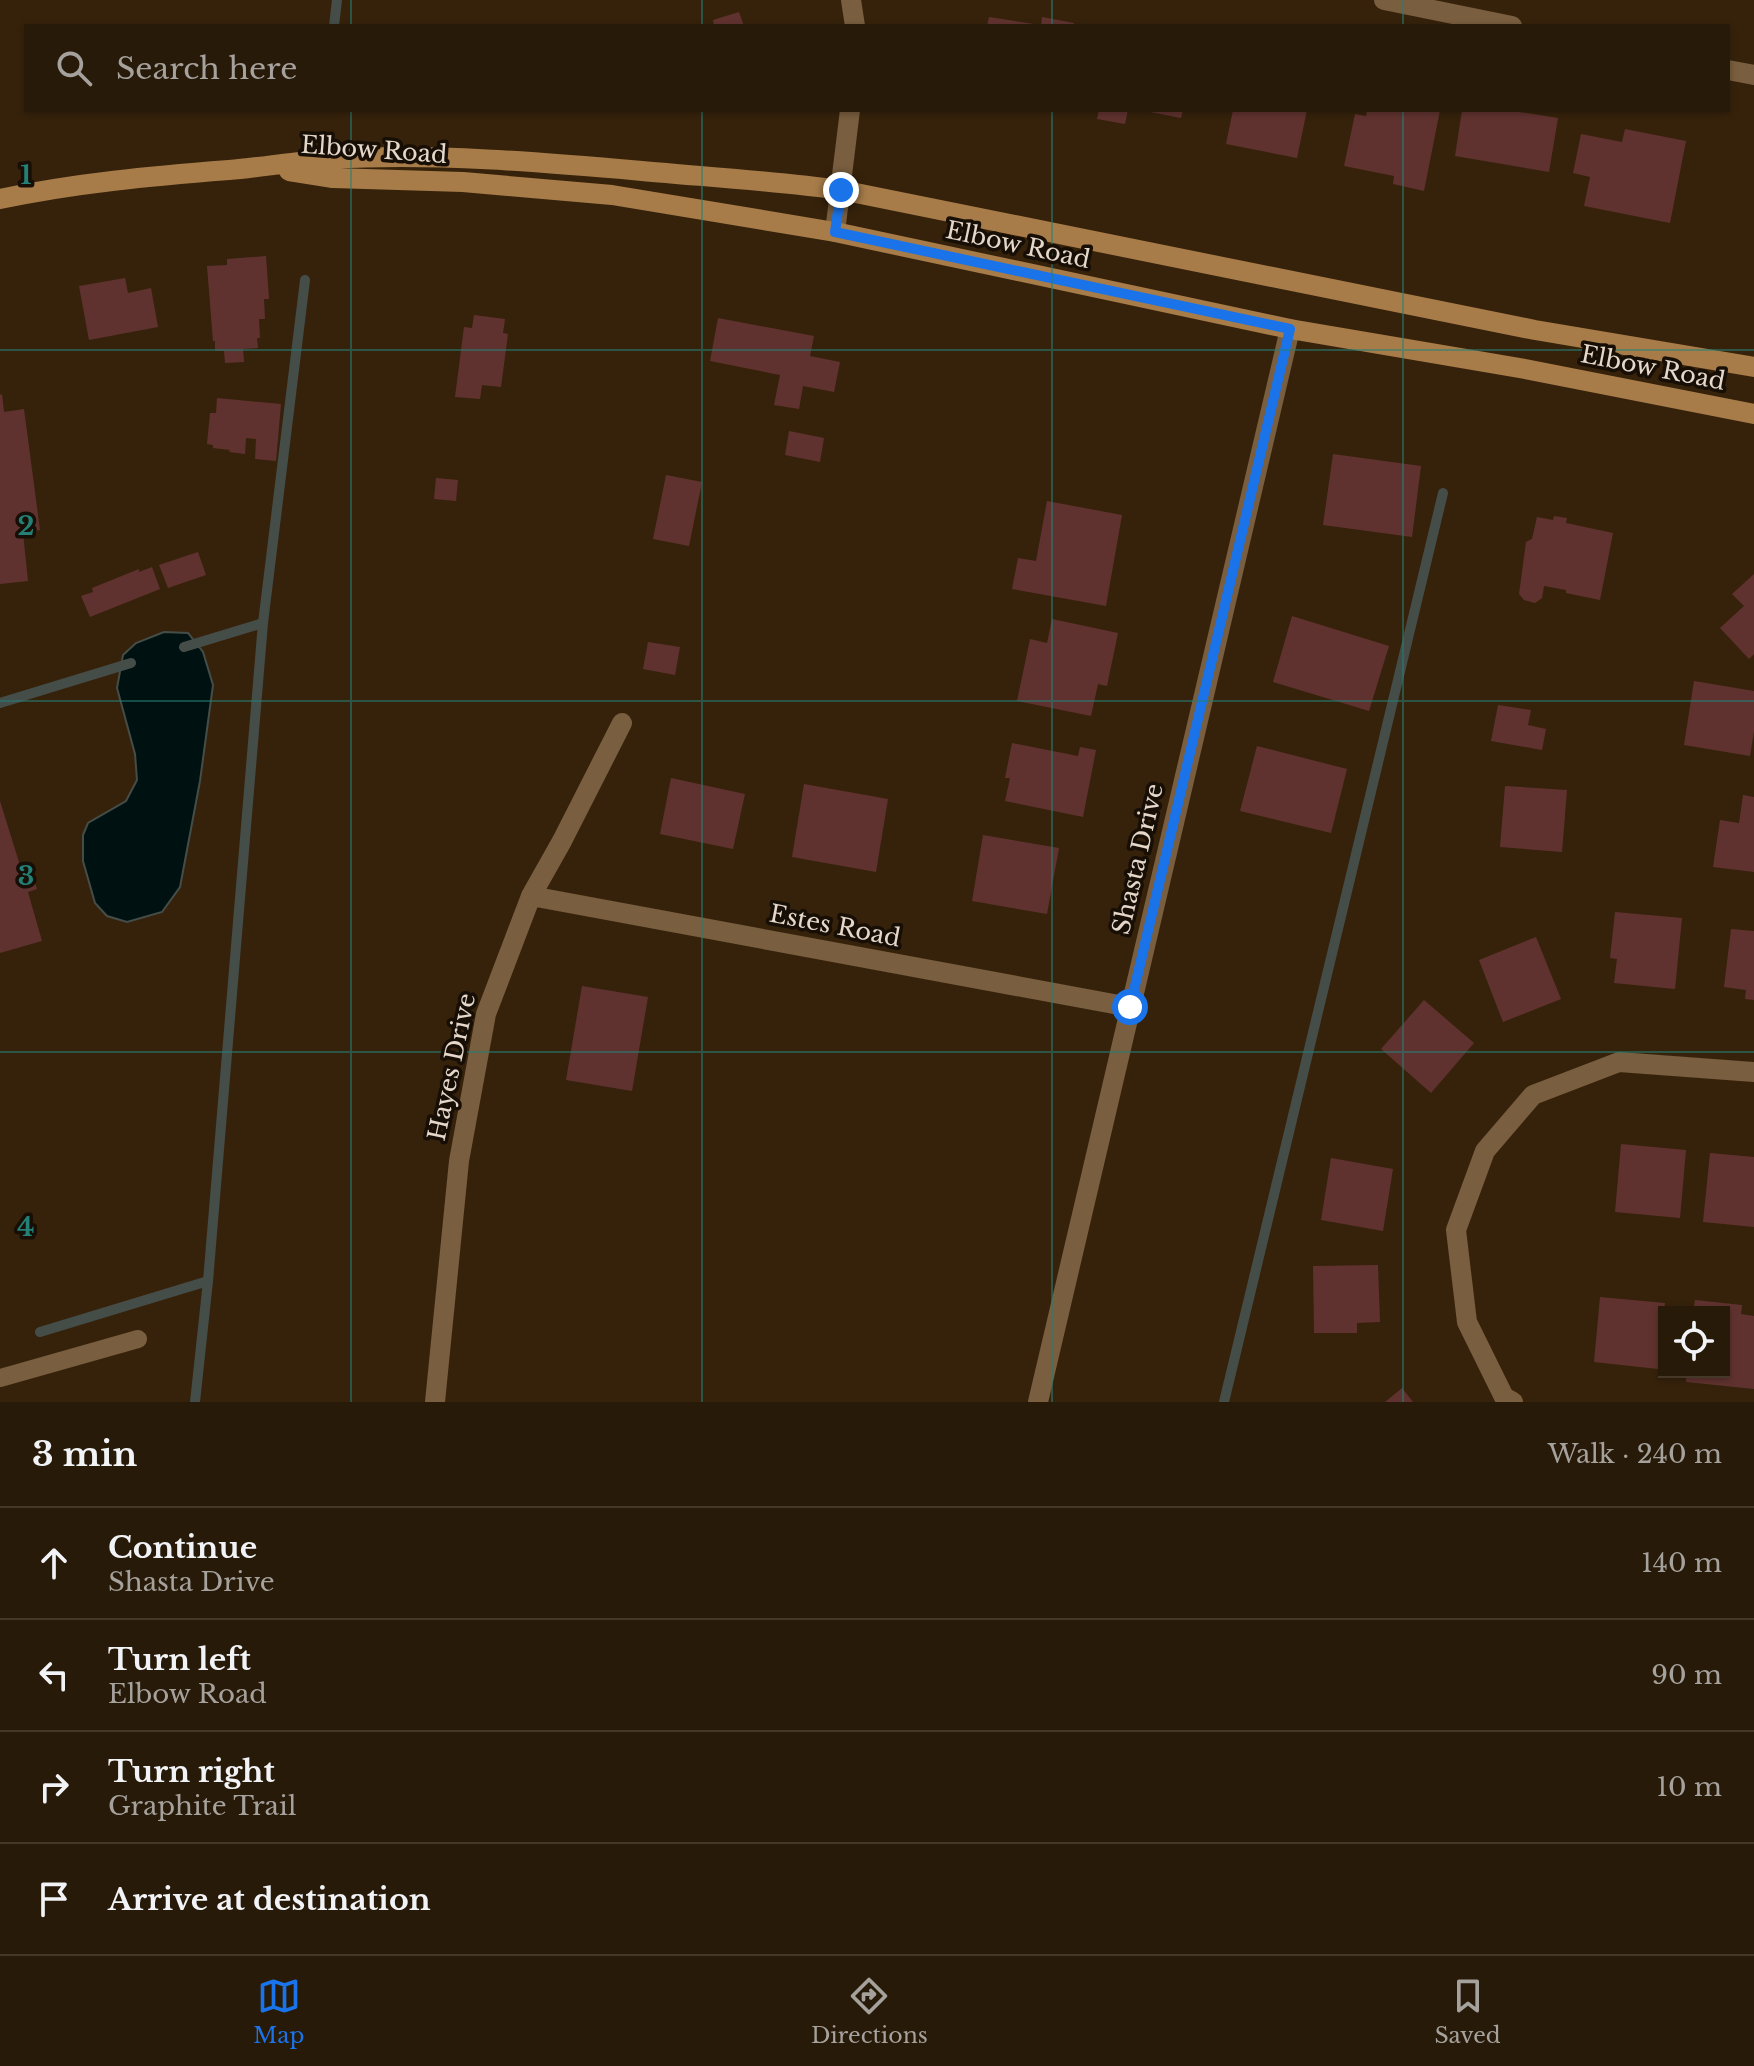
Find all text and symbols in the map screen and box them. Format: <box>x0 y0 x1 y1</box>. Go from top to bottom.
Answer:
search box <box>24 24 1730 112</box>
icon: search <box>52 46 96 90</box>
text: Search here <box>116 50 297 87</box>
street label: Elbow Road <box>300 130 448 169</box>
text: 1 <box>20 159 32 191</box>
route end <box>823 172 859 208</box>
street label: Elbow Road <box>943 215 1093 274</box>
street label: Elbow Road <box>1578 339 1728 396</box>
text: 2 <box>18 510 34 542</box>
street label: Shasta Drive <box>1106 781 1169 937</box>
text: 3 <box>18 860 34 892</box>
street label: Estes Road <box>767 899 903 952</box>
route start <box>1112 989 1148 1025</box>
street label: Hayes Drive <box>422 991 481 1143</box>
text: 4 <box>17 1211 35 1243</box>
map controls <box>1658 1306 1730 1378</box>
button: locate <box>1658 1306 1730 1378</box>
text: 3 min <box>32 1433 137 1475</box>
text: Walk · 240 m <box>1548 1438 1722 1470</box>
text: Continue <box>108 1529 257 1566</box>
icon: ahead <box>32 1541 76 1585</box>
text: 140 m <box>1641 1547 1722 1579</box>
text: Shasta Drive <box>108 1566 275 1598</box>
text: Turn left <box>108 1641 251 1678</box>
icon: left <box>32 1653 76 1697</box>
text: 90 m <box>1651 1659 1722 1691</box>
text: Elbow Road <box>108 1678 267 1710</box>
text: Turn right <box>108 1753 275 1790</box>
icon: right <box>32 1765 76 1809</box>
text: 10 m <box>1656 1771 1722 1803</box>
text: Graphite Trail <box>108 1790 296 1822</box>
icon: arrive <box>32 1877 76 1921</box>
text: Arrive at destination <box>108 1881 431 1918</box>
tab: Map <box>253 1974 304 2049</box>
tab: Directions <box>811 1974 928 2049</box>
tab: Saved <box>1434 1974 1501 2049</box>

